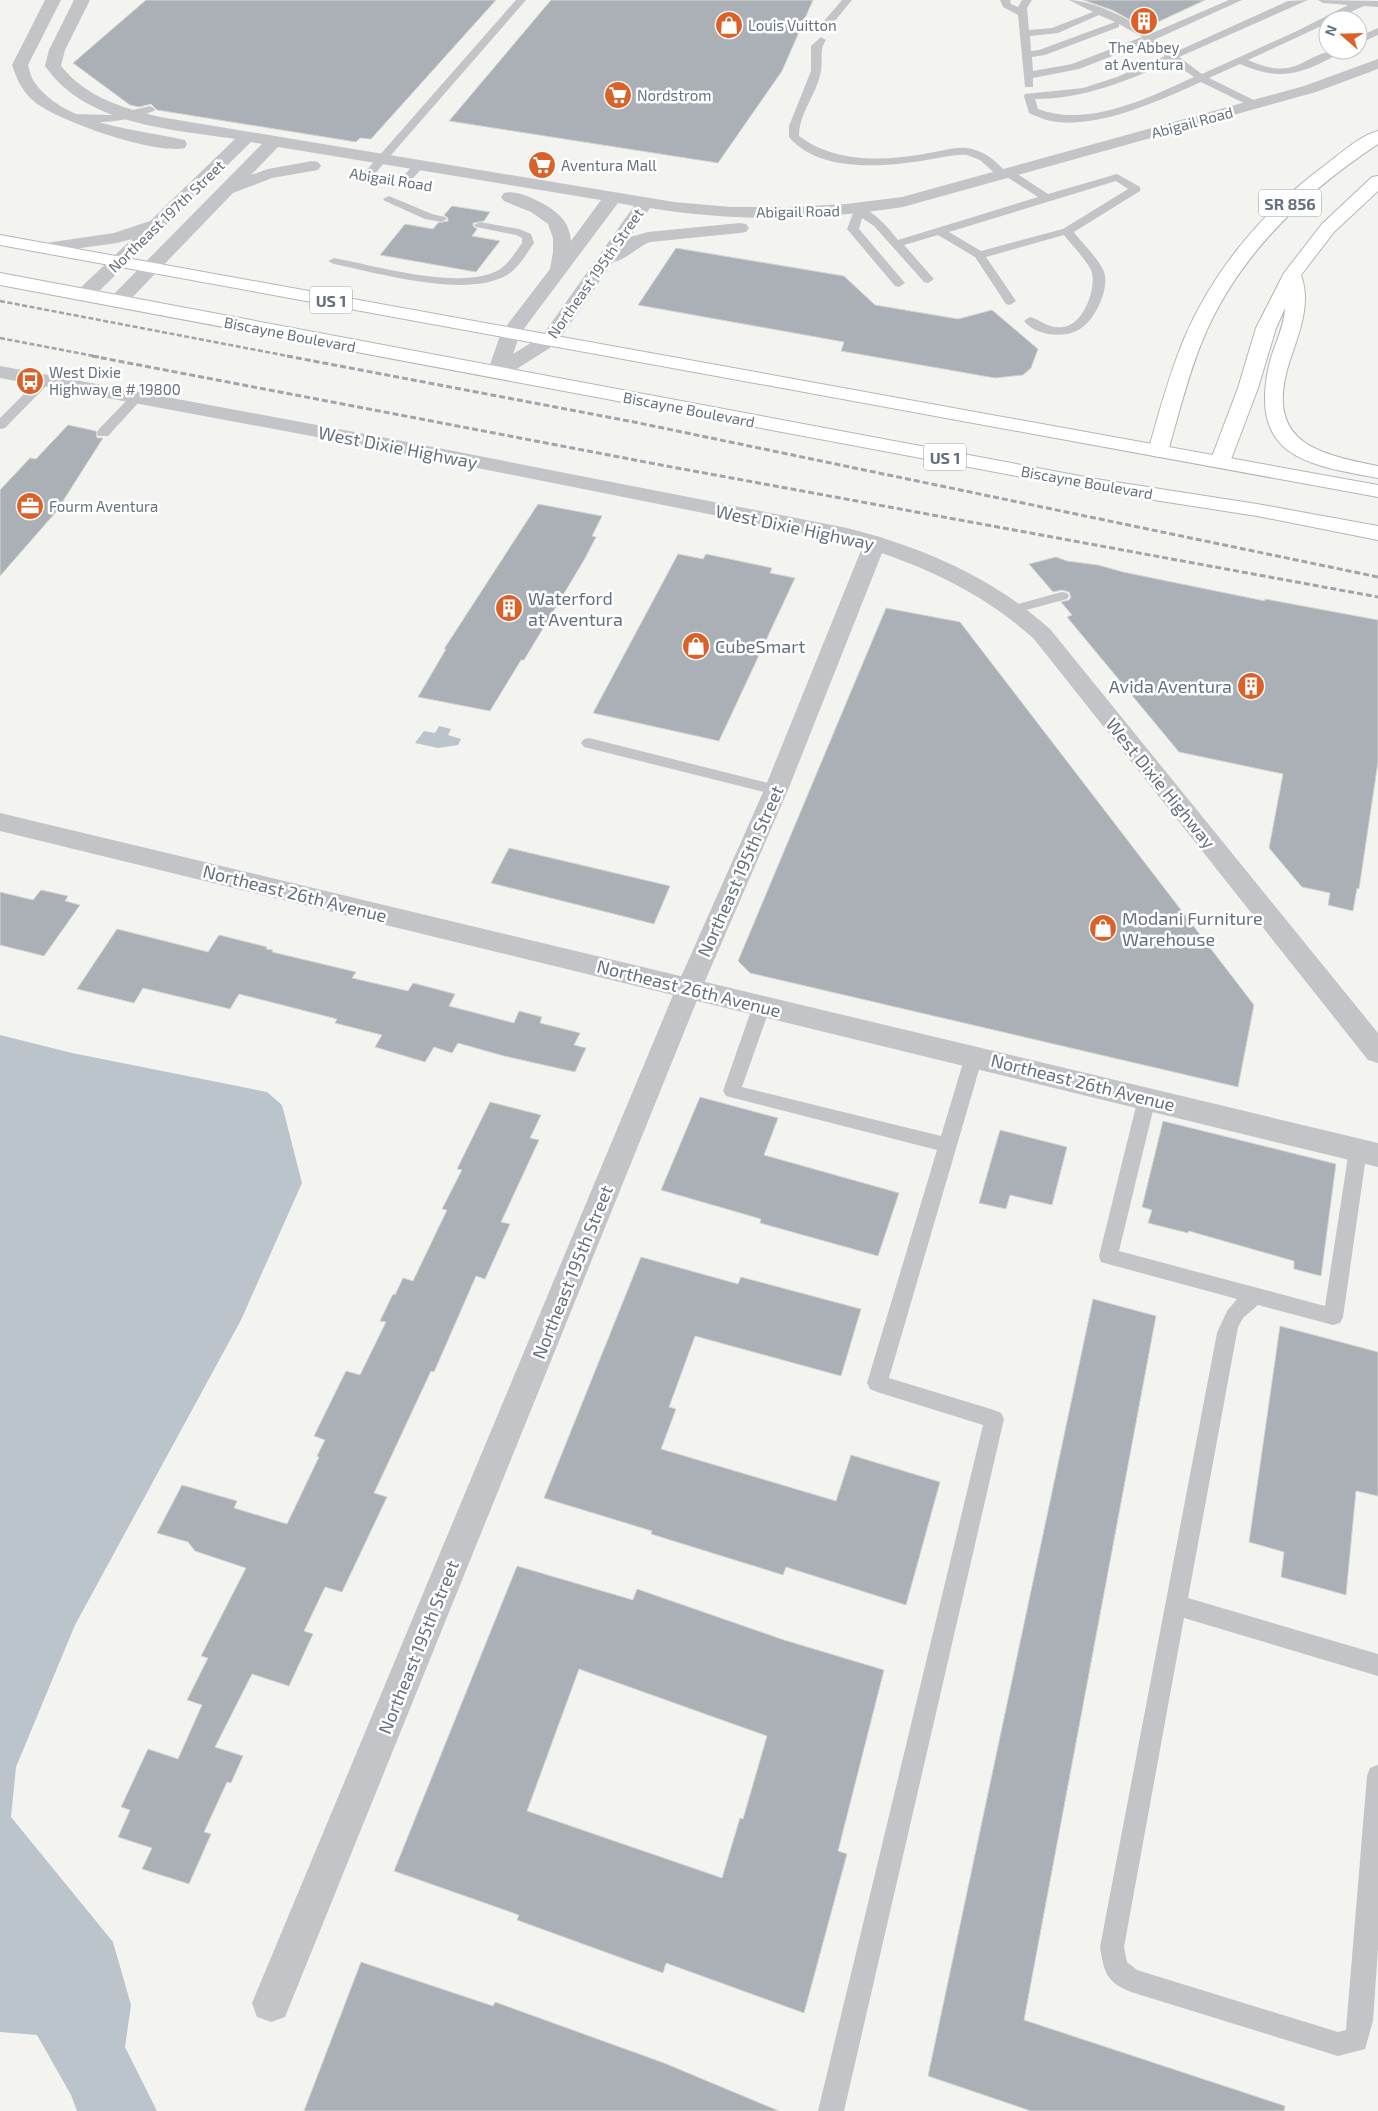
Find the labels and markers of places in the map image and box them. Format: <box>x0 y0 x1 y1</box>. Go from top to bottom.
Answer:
building icon: The Abbey at Aventura <box>1129 6 1159 36</box>
shop icon: Louis Vuitton <box>714 10 744 40</box>
place label: Louis Vuitton <box>748 16 837 34</box>
place label: The Abbey at Aventura <box>1104 38 1184 73</box>
supermarket icon: Nordstrom <box>603 80 633 110</box>
place label: Nordstrom <box>637 86 711 104</box>
supermarket icon: Aventura Mall <box>527 150 557 180</box>
place label: Aventura Mall <box>561 156 657 174</box>
place label: West Dixie Highway @ # 19800 <box>49 363 181 398</box>
bus stop icon: West Dixie Highway @ # 19800 <box>15 366 45 396</box>
office icon: Fourm Aventura <box>15 491 45 521</box>
place label: Fourm Aventura <box>49 497 158 515</box>
place label: Waterford at Aventura <box>528 587 623 630</box>
building icon: Waterford at Aventura <box>494 593 524 623</box>
shop icon: CubeSmart <box>681 631 711 661</box>
place label: CubeSmart <box>715 635 805 657</box>
building icon: Avida Aventura <box>1236 671 1266 701</box>
place label: Avida Aventura <box>1109 675 1232 697</box>
place label: Modani Furniture Warehouse <box>1122 907 1263 950</box>
shop icon: Modani Furniture Warehouse <box>1088 913 1118 943</box>

